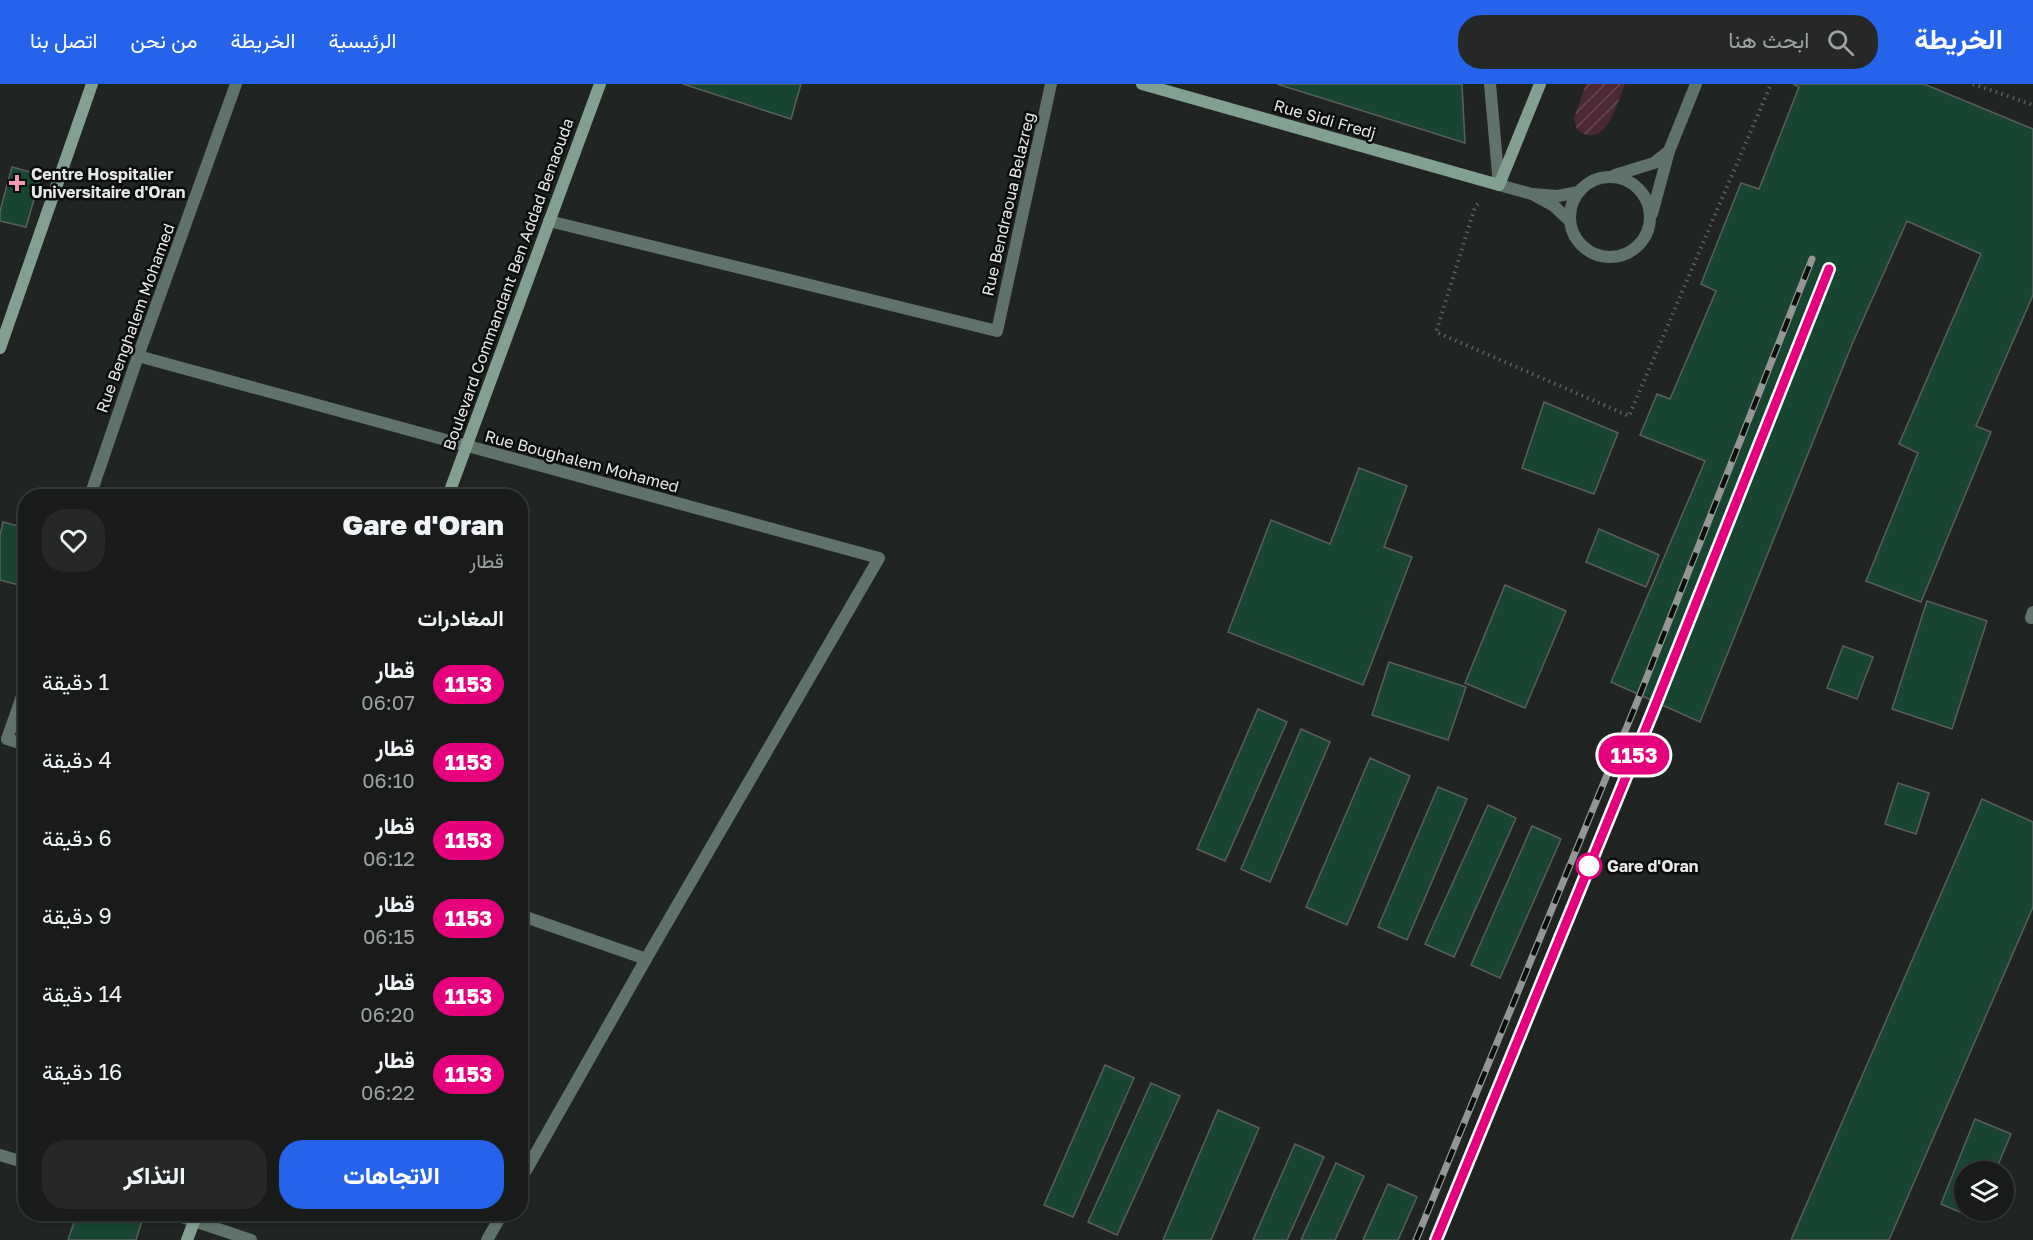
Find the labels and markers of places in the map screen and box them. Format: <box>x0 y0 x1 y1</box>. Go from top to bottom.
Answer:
place label: Centre Hospitalier Universitaire d'Oran <box>31 164 186 202</box>
marker: Centre Hospitalier Universitaire d'Oran <box>8 174 26 192</box>
marker: Gare d'Oran <box>1576 853 1602 879</box>
place label: Gare d'Oran <box>1607 856 1698 876</box>

